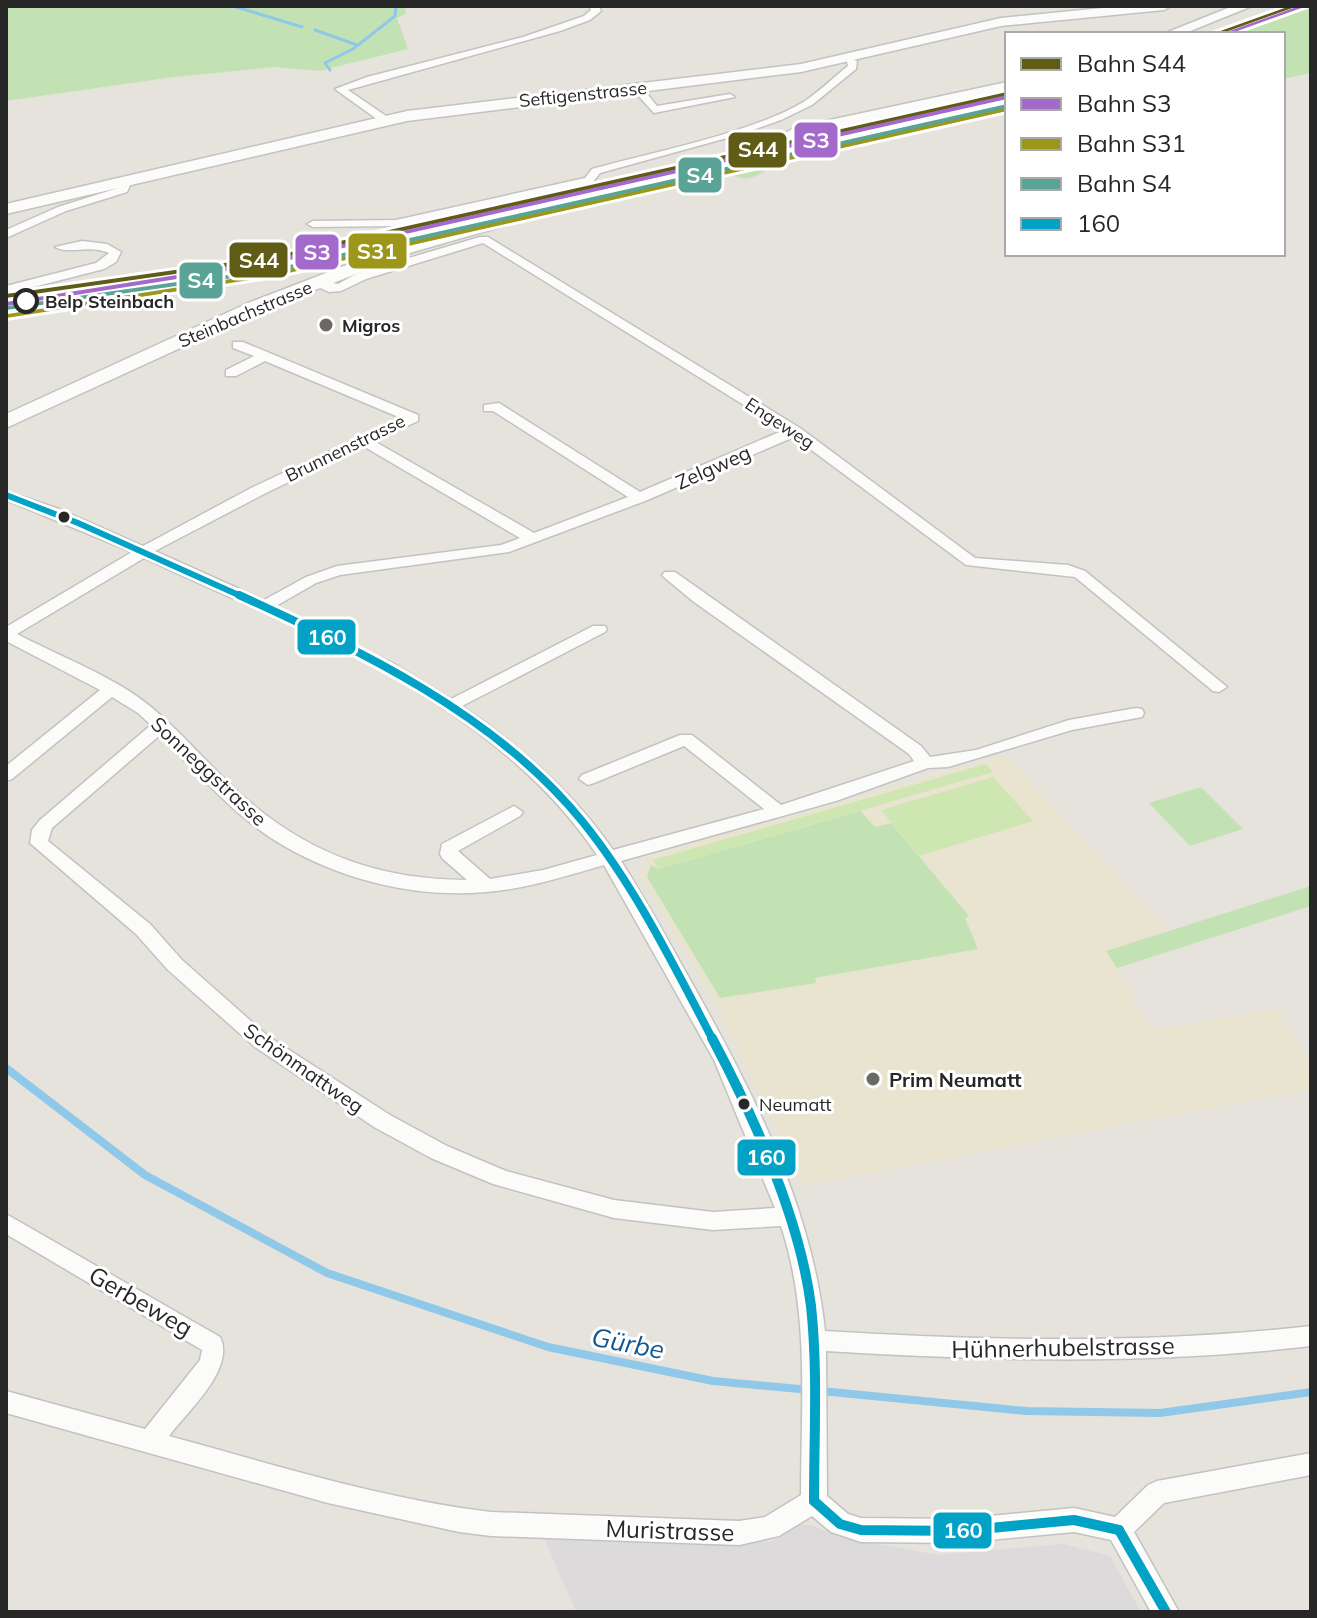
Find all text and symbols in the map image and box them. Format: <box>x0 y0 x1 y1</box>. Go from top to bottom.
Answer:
legend <box>1005 32 1285 256</box>
text: Bahn S44 <box>1077 48 1186 78</box>
street label: Seftigenstrasse <box>518 76 648 112</box>
text: Bahn S3 <box>1077 88 1171 118</box>
line badge: S3 <box>793 121 839 159</box>
text: S3 <box>802 126 830 154</box>
text: Bahn S31 <box>1077 128 1186 158</box>
line badge: S44 <box>727 131 788 169</box>
text: S44 <box>738 135 778 163</box>
line badge: S4 <box>677 156 723 194</box>
text: S4 <box>686 161 714 189</box>
text: Bahn S4 <box>1077 168 1171 198</box>
text: 160 <box>1077 208 1120 238</box>
line badge: S31 <box>347 232 408 270</box>
line badge: S3 <box>294 233 340 271</box>
text: S31 <box>357 237 397 265</box>
text: S3 <box>303 238 331 266</box>
line badge: S44 <box>228 241 289 279</box>
text: S44 <box>239 246 279 274</box>
line badge: S4 <box>178 261 224 300</box>
text: S4 <box>187 266 215 294</box>
street label: Steinbachstrasse <box>175 275 315 353</box>
marker: Belp Steinbach <box>14 289 38 313</box>
place label: Belp Steinbach <box>45 290 174 313</box>
place label: Migros <box>342 314 400 337</box>
marker: Migros <box>317 316 335 334</box>
street label: Engeweg <box>741 392 819 454</box>
street label: Brunnenstrasse <box>281 409 409 487</box>
street label: Zelgweg <box>672 439 754 495</box>
unlabelled marker <box>56 509 72 525</box>
line badge: 160 <box>296 618 357 656</box>
text: 160 <box>307 623 347 651</box>
street label: Sonneggstrasse <box>146 711 272 831</box>
street label: Schönmattweg <box>239 1017 369 1119</box>
place label: Prim Neumatt <box>889 1067 1022 1092</box>
marker: Prim Neumatt <box>864 1070 882 1088</box>
place label: Neumatt <box>759 1093 832 1116</box>
marker: Neumatt <box>736 1096 752 1112</box>
line badge: 160 <box>736 1138 797 1177</box>
text: 160 <box>746 1143 786 1171</box>
street label: Gerbeweg <box>84 1259 198 1343</box>
water label: Gürbe <box>589 1320 667 1366</box>
street label: Hühnerhubelstrasse <box>951 1330 1175 1364</box>
line badge: 160 <box>932 1511 993 1550</box>
street label: Muristrasse <box>605 1513 735 1547</box>
text: 160 <box>943 1516 983 1544</box>

